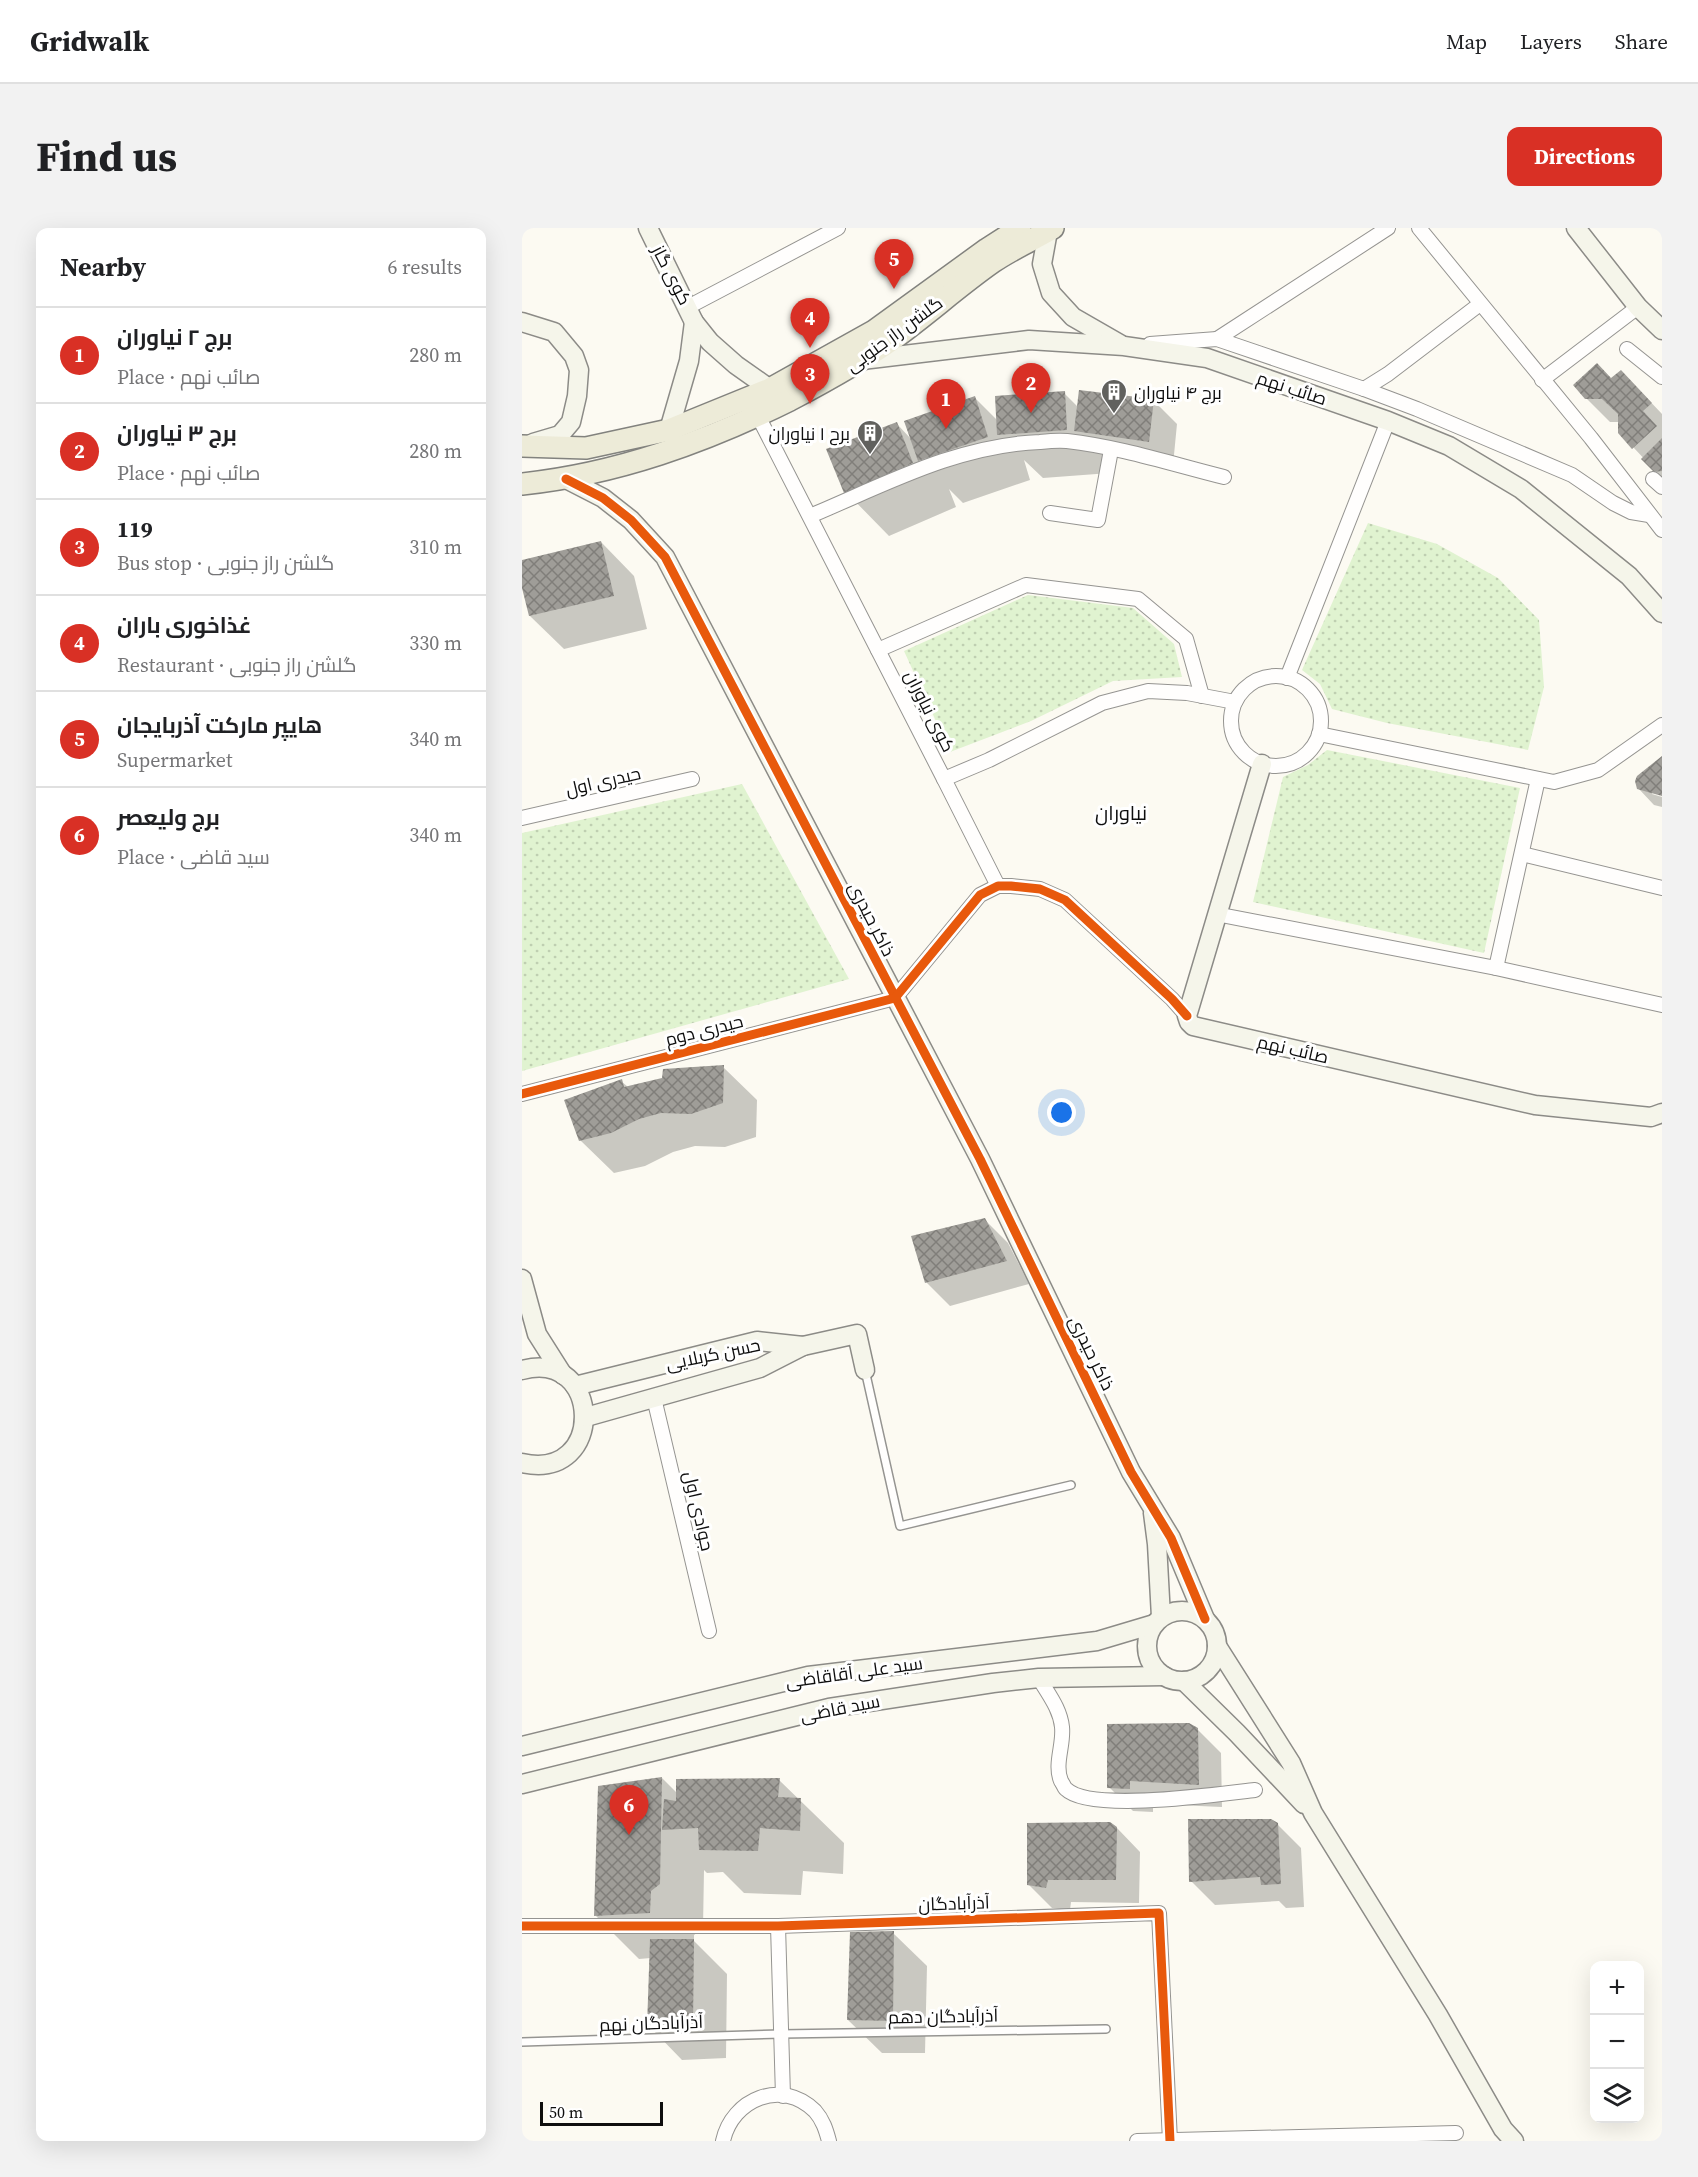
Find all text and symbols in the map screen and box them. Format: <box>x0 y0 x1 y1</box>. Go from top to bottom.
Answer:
text: Gridwalk <box>30 22 149 60</box>
text: Map <box>1446 27 1487 56</box>
text: Layers <box>1520 27 1582 56</box>
text: Share <box>1615 27 1668 56</box>
text: Find us <box>36 127 177 185</box>
button: Directions <box>1507 127 1662 186</box>
pin: 5 <box>874 239 914 289</box>
street label: کوی گاز <box>646 240 698 309</box>
text: Nearby <box>60 249 146 285</box>
text: 6 results <box>387 253 462 281</box>
street label: گلشن راز جنوبی <box>840 290 948 378</box>
pin: 4 <box>790 298 830 348</box>
text: برج ۲ نیاوران <box>117 322 232 352</box>
text: 1 <box>74 341 85 369</box>
text: 280 m <box>409 341 462 369</box>
pin: 3 <box>790 354 830 404</box>
text: Place · صائب نهم <box>117 363 260 391</box>
pin: 2 <box>1012 364 1050 413</box>
street label: صائب نهم <box>1254 365 1330 411</box>
building icon: برج ۴ نیاوران <box>1099 377 1129 415</box>
pin: 1 <box>926 380 966 429</box>
place label: برج ۴ نیاوران <box>1134 380 1222 405</box>
text: برج ۳ نیاوران <box>117 418 237 448</box>
building icon: برح ۱ نیاوران <box>855 418 885 456</box>
place label: برح ۱ نیاوران <box>769 421 850 446</box>
text: 2 <box>74 437 85 465</box>
text: 280 m <box>409 437 462 465</box>
text: Place · صائب نهم <box>117 459 260 487</box>
text: 119 <box>117 514 153 544</box>
text: 3 <box>74 533 85 561</box>
text: 310 m <box>409 533 462 561</box>
text: Bus stop · گلشن راز جنوبی <box>117 549 334 577</box>
text: غذاخوری باران <box>117 610 251 640</box>
text: 4 <box>74 629 85 657</box>
text: 330 m <box>409 629 462 657</box>
text: Restaurant · گلشن راز جنوبی <box>117 651 356 679</box>
street label: کوی نیاوران <box>899 666 961 756</box>
text: هایپر مارکت آذربایجان <box>117 710 322 740</box>
text: 5 <box>74 725 85 753</box>
text: 340 m <box>409 725 462 753</box>
text: Supermarket <box>117 746 232 774</box>
street label: حیدری اول <box>563 760 643 802</box>
district label: نیاوران <box>1095 799 1147 827</box>
text: برج ولیعصر <box>117 802 220 832</box>
text: 6 <box>74 821 85 849</box>
text: 340 m <box>409 821 462 849</box>
text: Place · سید قاضی <box>117 843 270 871</box>
street label: ذاکر حیدری <box>843 878 901 960</box>
street label: حیدری دوم <box>662 1008 746 1052</box>
street label: صائب نهم <box>1255 1029 1331 1069</box>
your location <box>1047 1098 1076 1127</box>
street label: ذاکر حیدری <box>1063 1311 1121 1395</box>
street label: حسن کربلایی <box>663 1332 763 1376</box>
street label: جوادی اول <box>678 1469 720 1553</box>
street label: سید علی آقاقاضی <box>784 1650 924 1694</box>
street label: سید قاضی <box>798 1688 882 1728</box>
pin: 6 <box>610 1786 648 1835</box>
street label: آذرآبادگان <box>918 1889 990 1917</box>
map controls <box>1590 1961 1644 2123</box>
button: + <box>1590 1961 1644 2015</box>
street label: آذرآبادگان دهم <box>888 2003 999 2029</box>
street label: آذرآبادگان نهم <box>599 2009 704 2037</box>
button: − <box>1590 2015 1644 2069</box>
button: layers <box>1590 2069 1644 2123</box>
scale bar <box>540 2099 663 2126</box>
text: 50 m <box>549 2101 583 2123</box>

